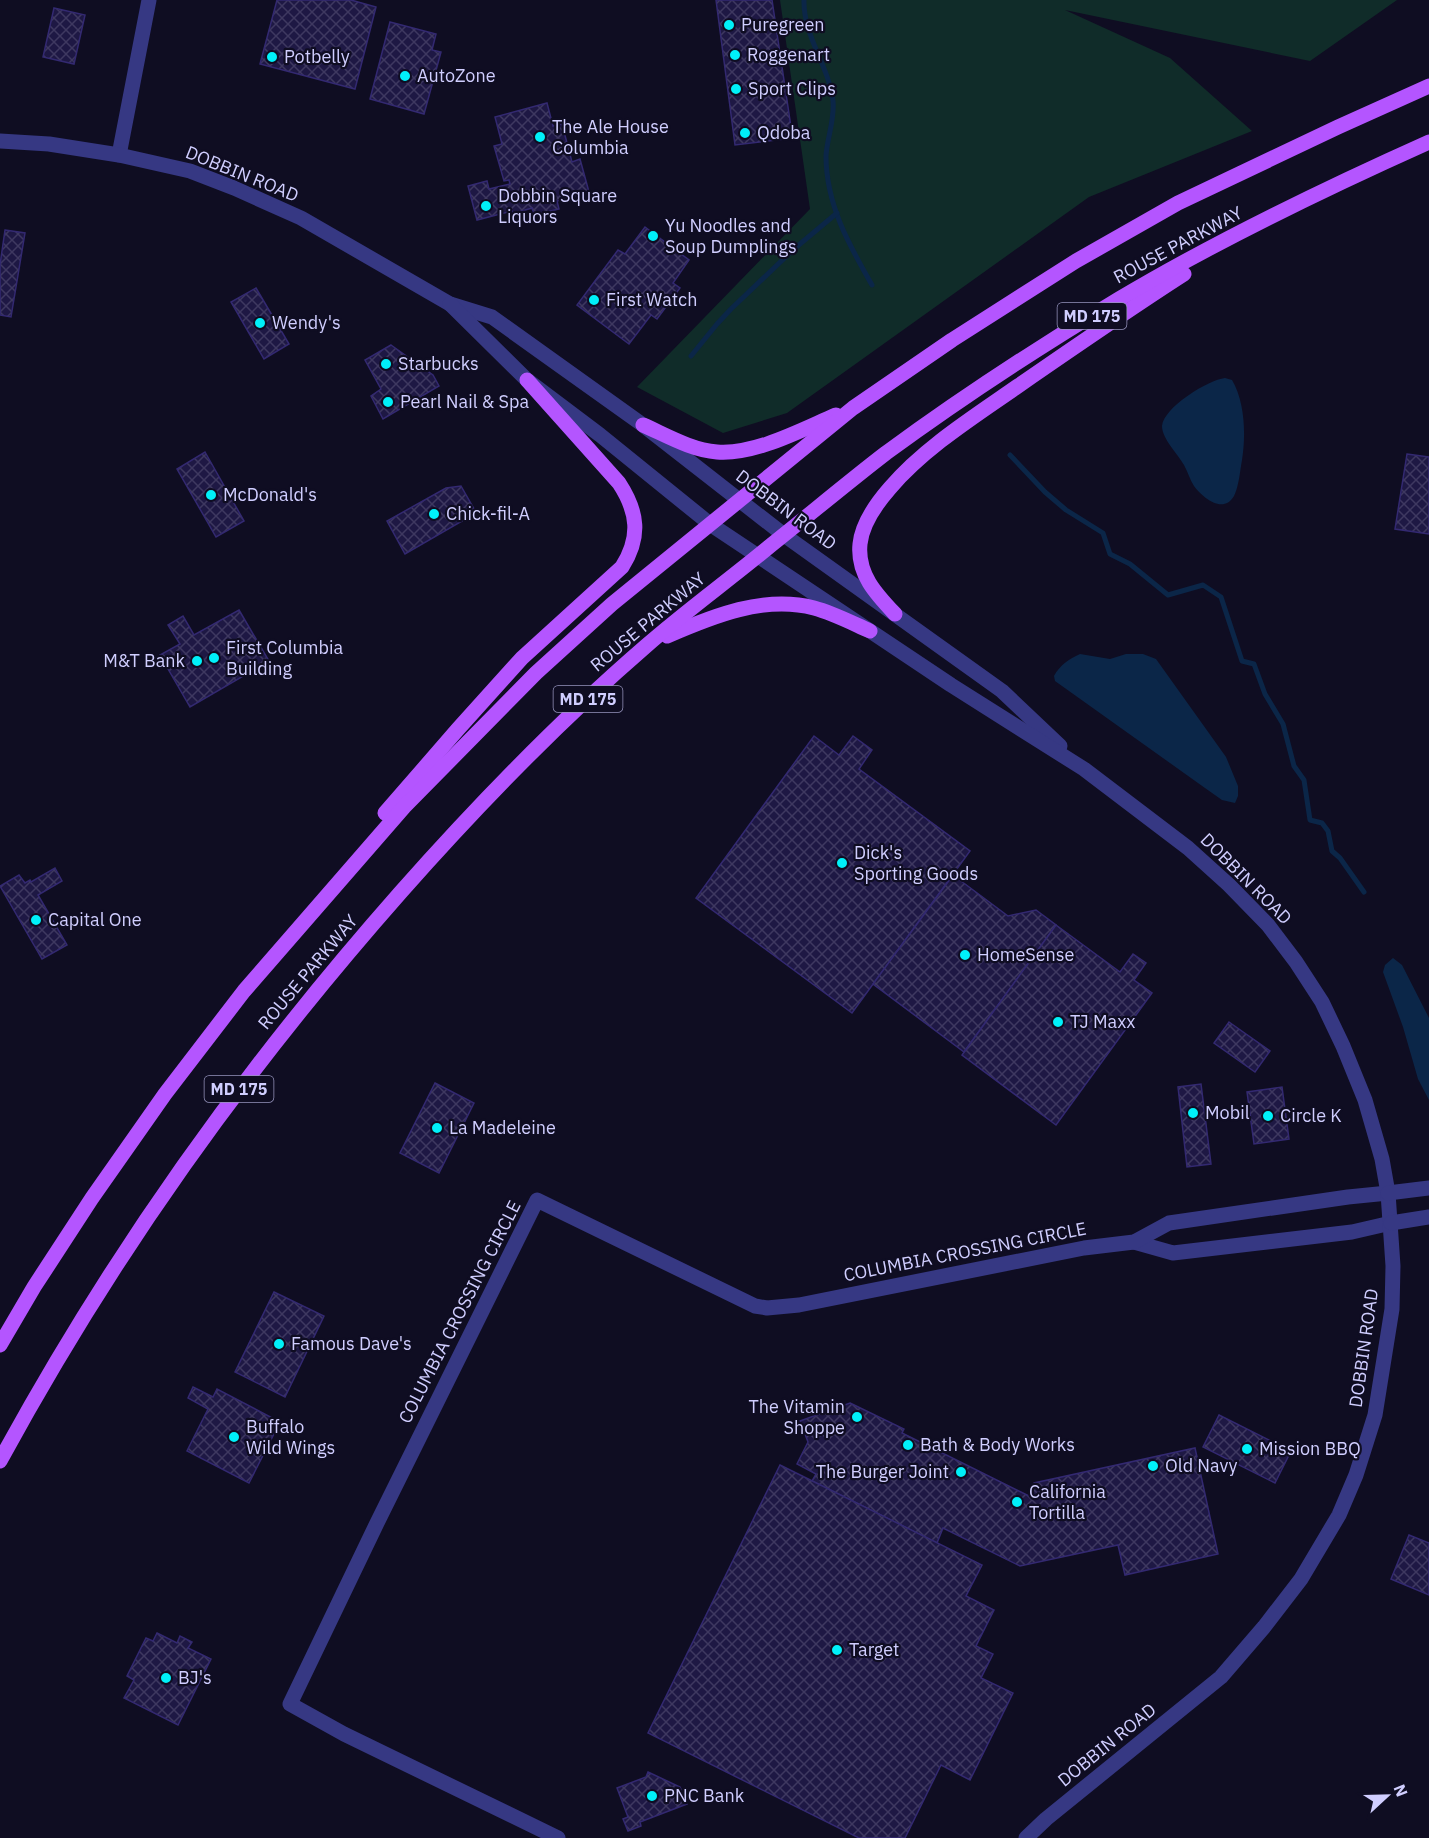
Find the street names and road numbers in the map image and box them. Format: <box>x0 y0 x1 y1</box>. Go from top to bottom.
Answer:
street label: DOBBIN ROAD <box>182 140 302 207</box>
street label: ROUSE PARKWAY <box>1109 201 1247 288</box>
road number: MD 175 <box>1058 303 1126 329</box>
street label: DOBBIN ROAD <box>731 464 841 555</box>
street label: ROUSE PARKWAY <box>585 567 710 676</box>
road number: MD 175 <box>554 686 622 712</box>
street label: DOBBIN ROAD <box>1196 828 1297 929</box>
street label: ROUSE PARKWAY <box>253 909 363 1034</box>
road number: MD 175 <box>204 1076 274 1102</box>
street label: COLUMBIA CROSSING CIRCLE <box>393 1197 526 1427</box>
street label: COLUMBIA CROSSING CIRCLE <box>842 1217 1088 1286</box>
street label: DOBBIN ROAD <box>1344 1287 1383 1409</box>
street label: DOBBIN ROAD <box>1053 1698 1161 1791</box>

